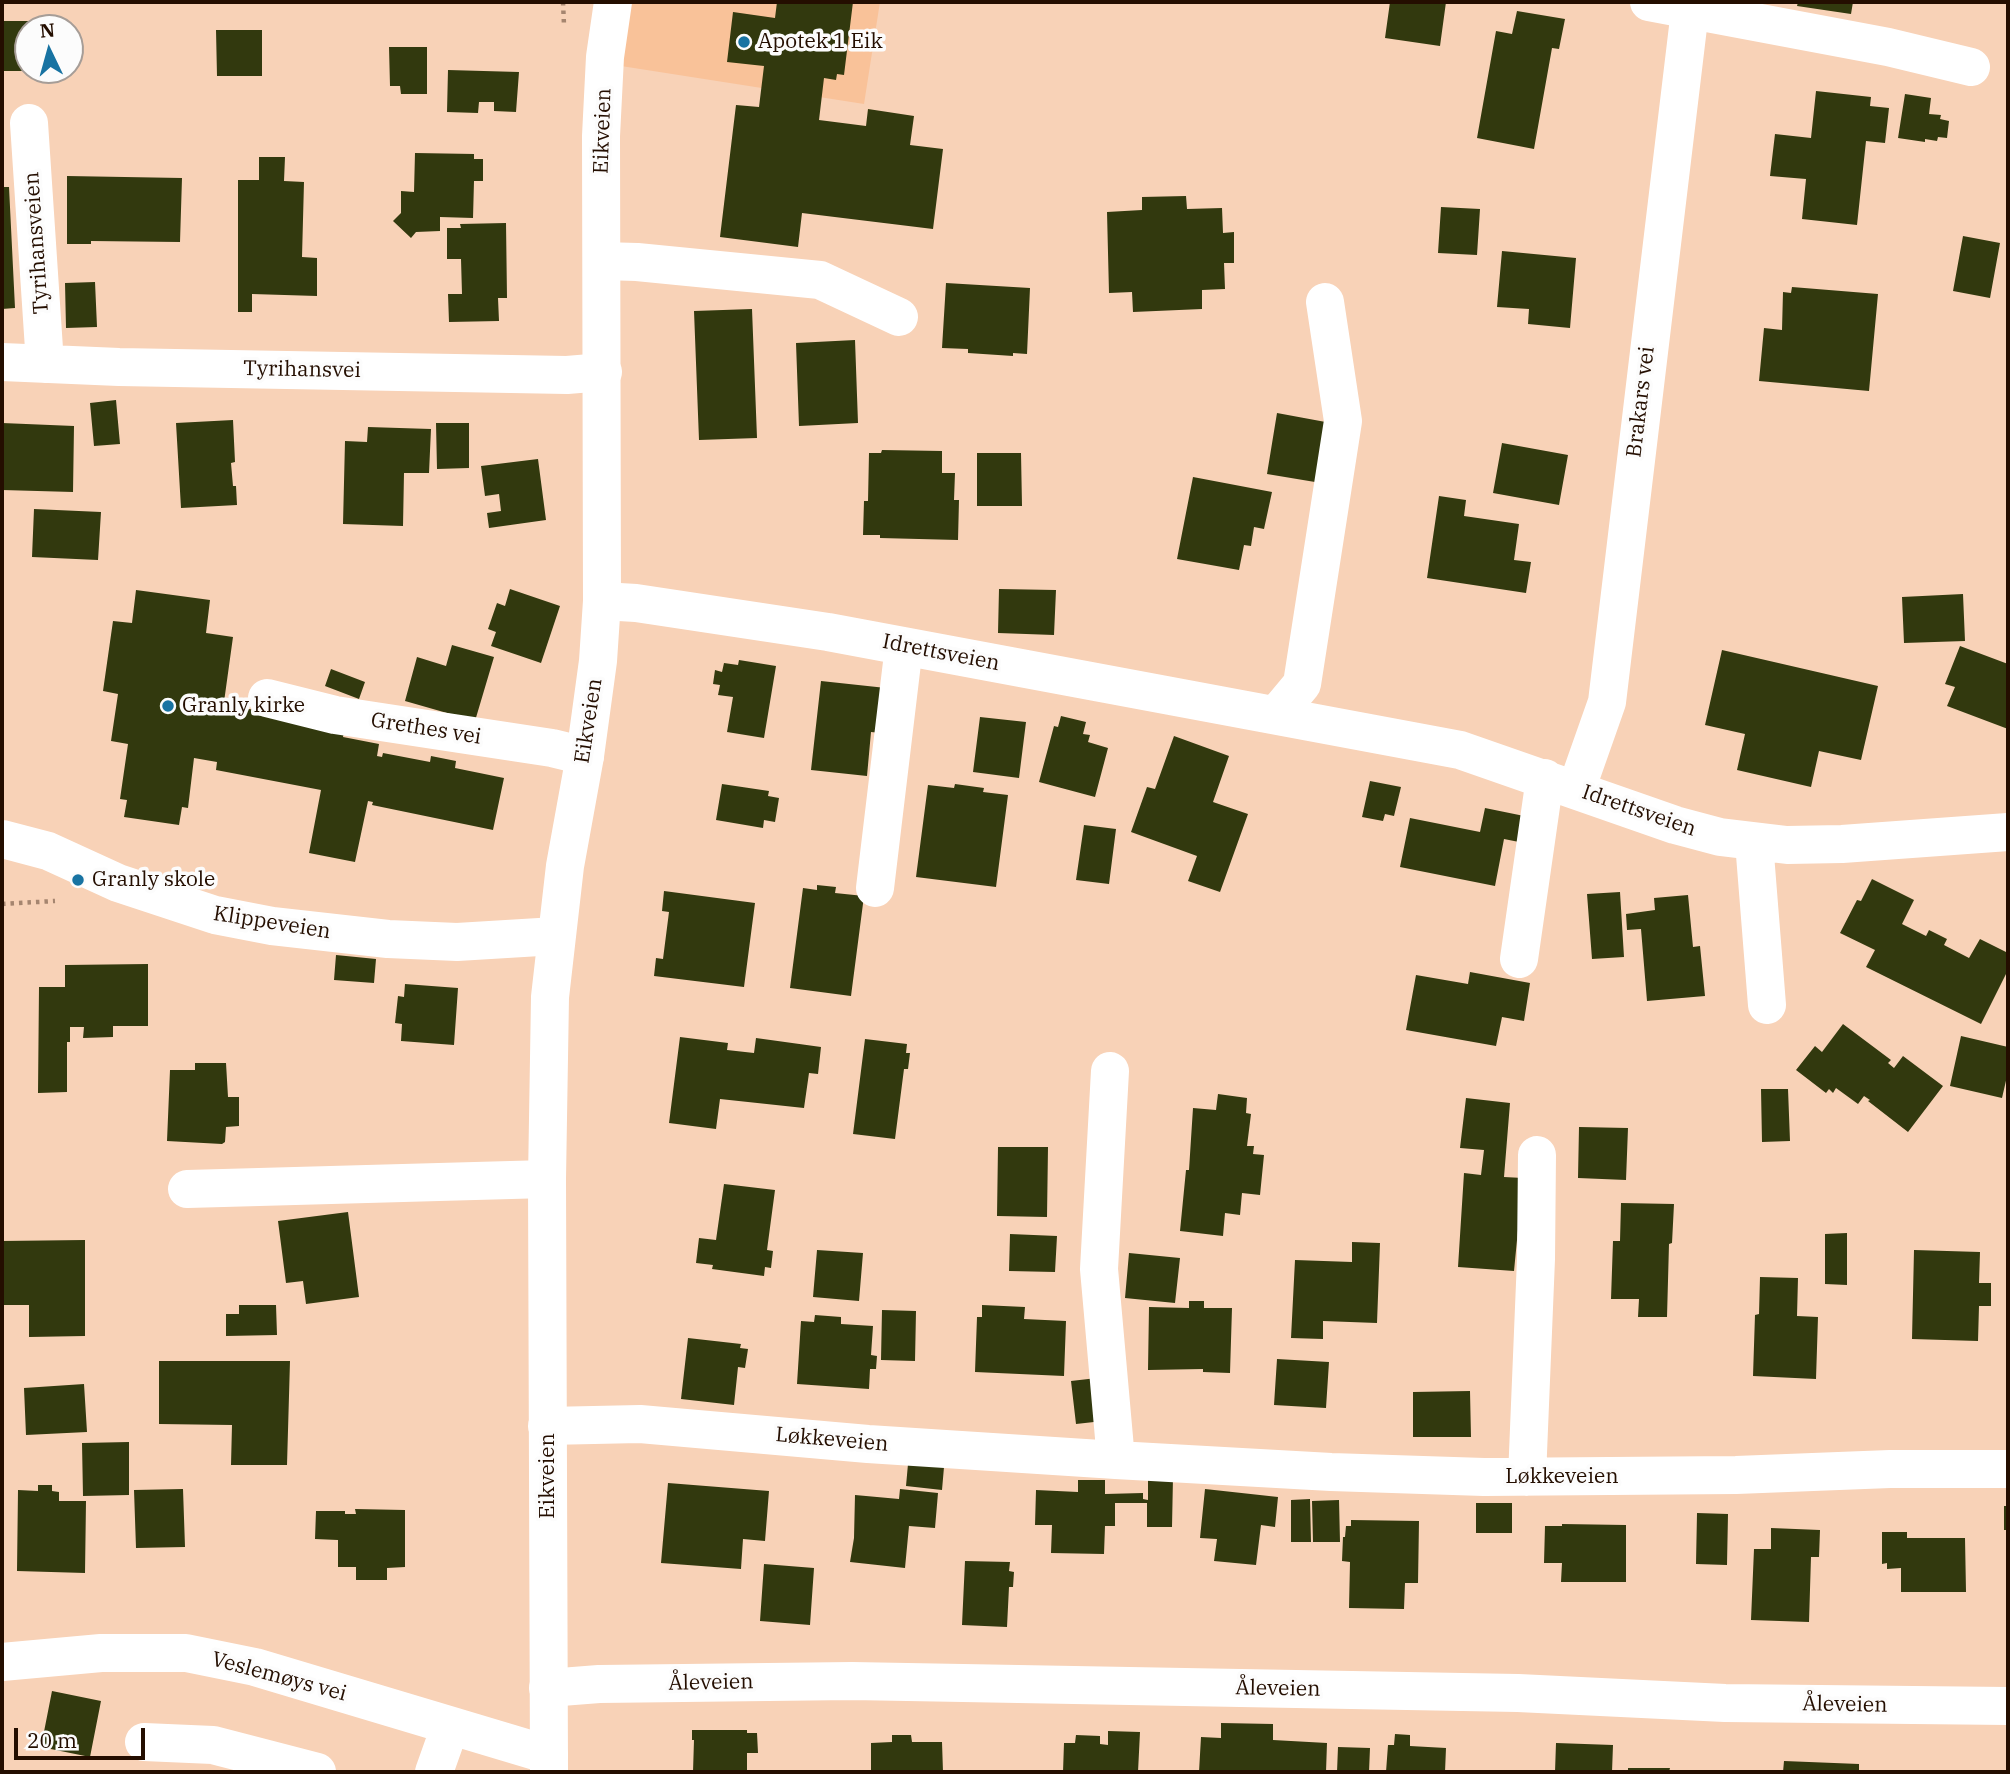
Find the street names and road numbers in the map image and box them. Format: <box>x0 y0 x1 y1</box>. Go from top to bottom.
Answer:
street label: Eikveien <box>589 88 617 174</box>
street label: Tyrihansveien <box>19 171 55 315</box>
street label: Brakars vei <box>1622 345 1660 459</box>
street label: Tyrihansvei <box>243 356 361 384</box>
street label: Idrettsveien <box>880 629 1002 677</box>
street label: Eikveien <box>570 677 608 765</box>
street label: Grethes vei <box>369 708 483 750</box>
street label: Idrettsveien <box>1579 780 1699 842</box>
street label: Klippeveien <box>211 901 333 945</box>
street label: Løkkeveien <box>774 1423 890 1457</box>
street label: Eikveien <box>535 1433 561 1519</box>
street label: Løkkeveien <box>1505 1464 1619 1490</box>
street label: Veslemøys vei <box>209 1647 349 1707</box>
street label: Åleveien <box>668 1670 754 1696</box>
street label: Åleveien <box>1235 1676 1321 1702</box>
street label: Åleveien <box>1802 1692 1888 1718</box>

